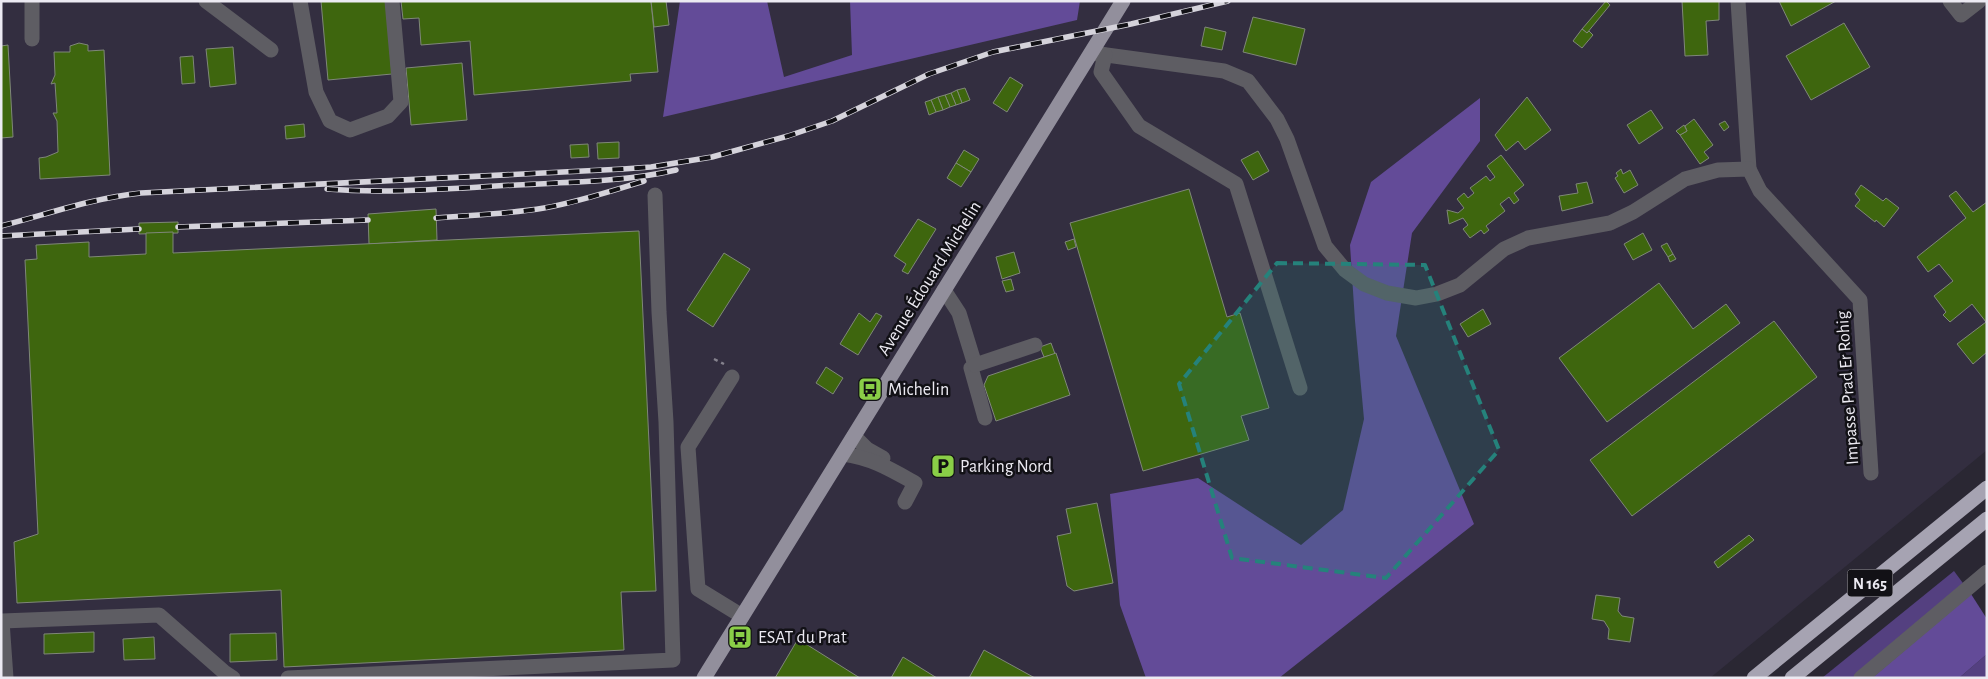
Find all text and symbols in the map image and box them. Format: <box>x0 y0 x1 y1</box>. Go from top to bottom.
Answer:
street label: Avenue Édouard Michelin <box>872 197 985 359</box>
street label: Impasse Prad Er Rohig <box>1834 310 1862 466</box>
bus stop icon: Michelin <box>857 376 883 402</box>
place label: Michelin <box>888 381 949 399</box>
parking icon: Parking Nord <box>930 453 956 479</box>
place label: Parking Nord <box>960 458 1052 476</box>
road number: N 165 <box>1848 570 1892 596</box>
bus stop icon: ESAT du Prat <box>727 624 753 650</box>
place label: ESAT du Prat <box>758 629 847 647</box>

